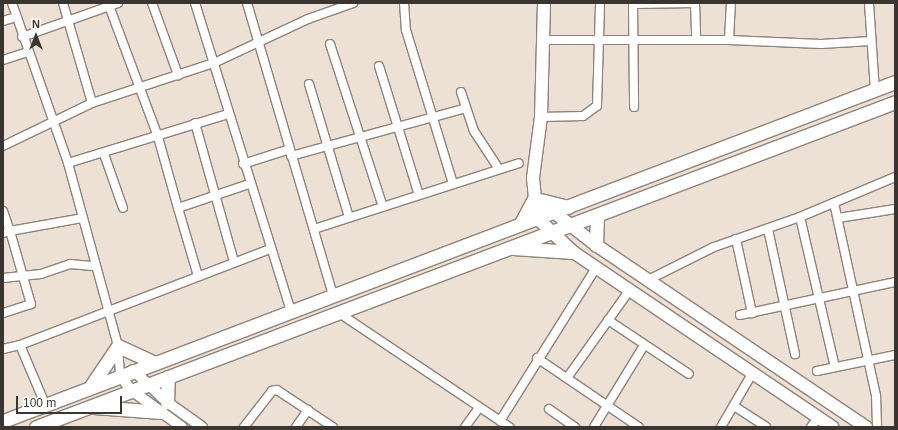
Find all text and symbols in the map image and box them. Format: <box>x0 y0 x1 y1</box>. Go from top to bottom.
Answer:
north arrow <box>16 16 56 56</box>
text: N <box>32 18 40 30</box>
scale bar <box>18 388 124 414</box>
text: 100 m <box>23 396 56 410</box>

